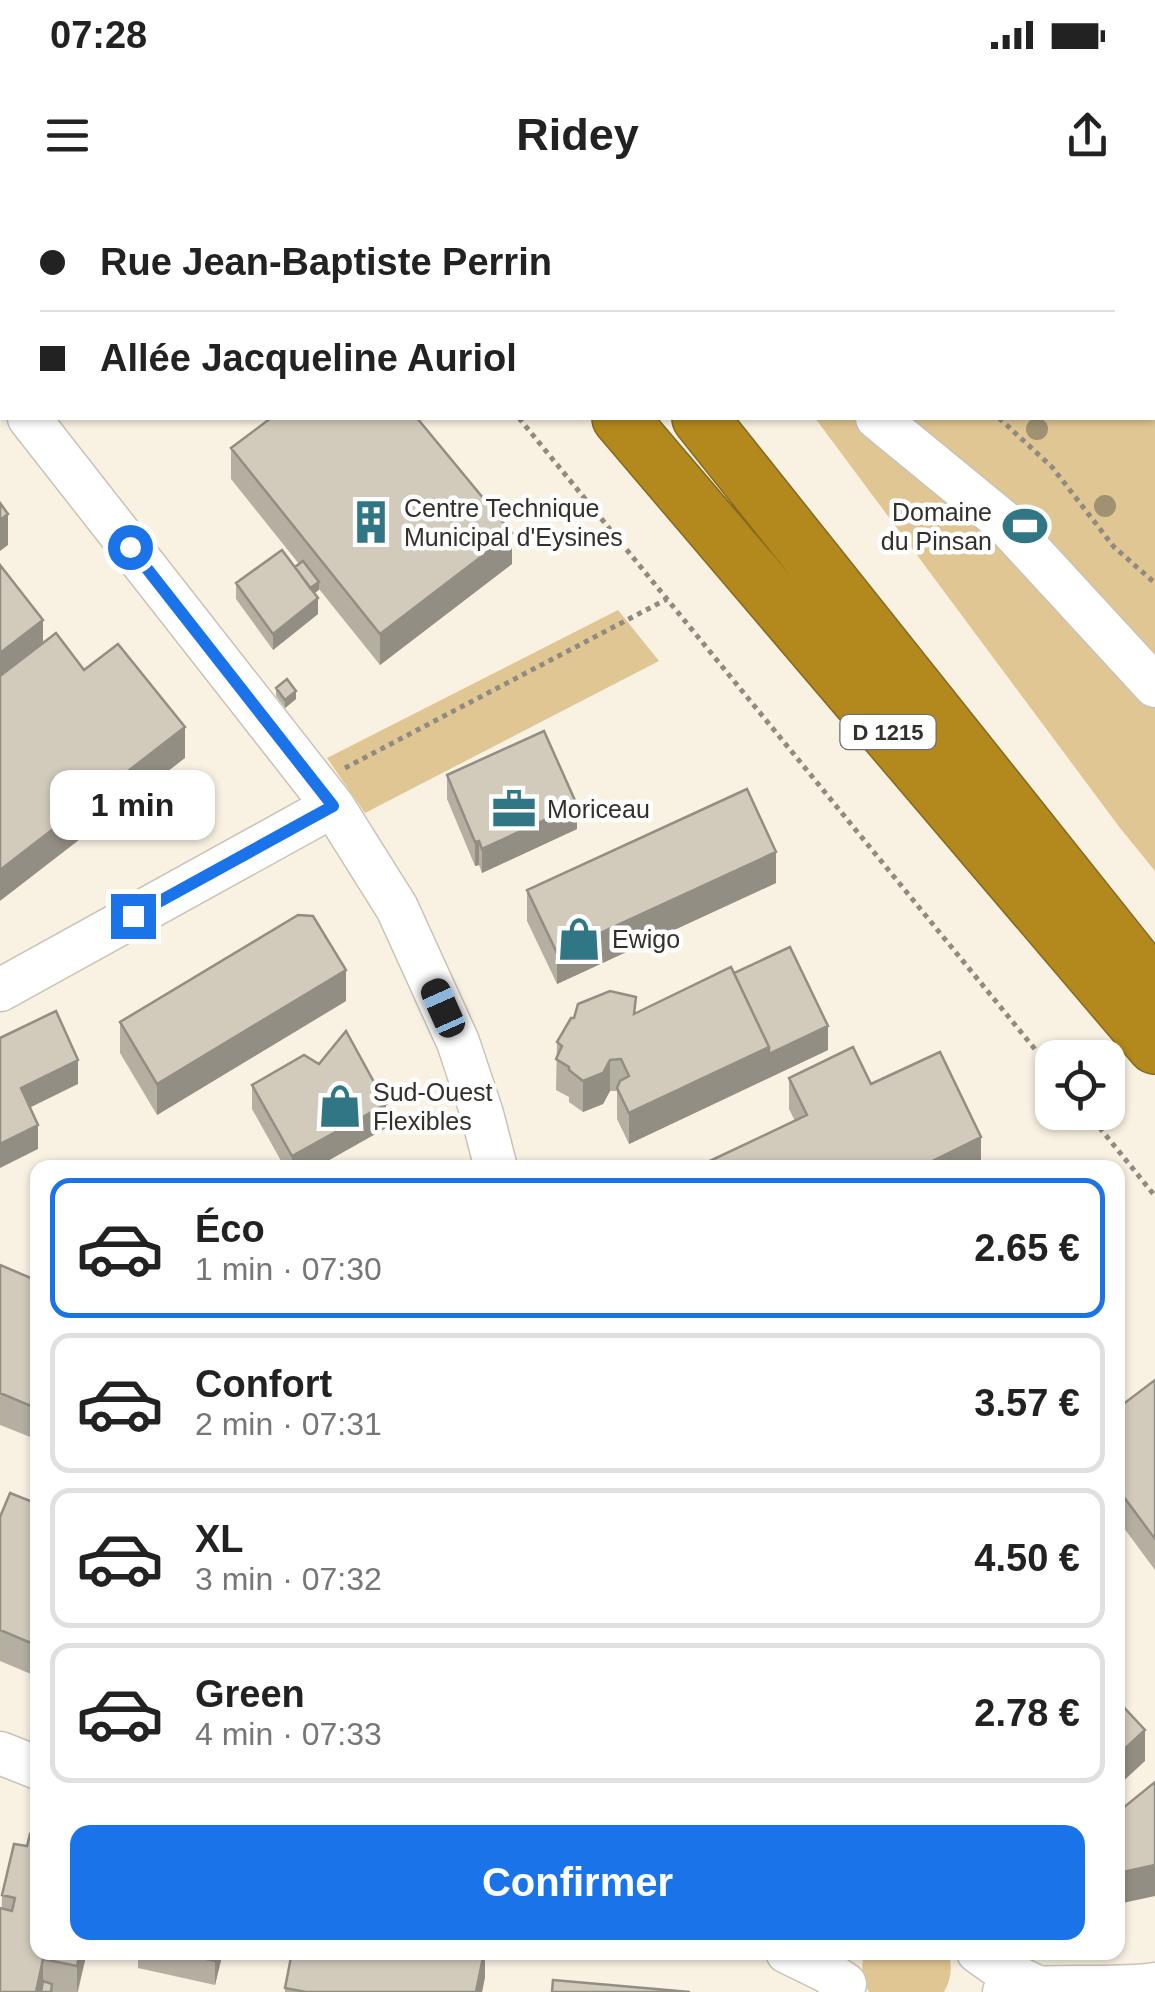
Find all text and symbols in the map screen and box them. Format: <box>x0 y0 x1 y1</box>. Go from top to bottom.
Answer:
text: 07:28 <box>50 14 147 56</box>
icon: menu <box>40 108 95 163</box>
icon: share <box>1060 108 1115 163</box>
text: Ridey <box>516 109 639 160</box>
text: Rue Jean-Baptiste Perrin <box>100 241 552 283</box>
text: Allée Jacqueline Auriol <box>100 337 517 379</box>
place label: Centre Technique Municipal d'Eysines <box>404 494 623 551</box>
building icon: Centre Technique Municipal d'Eysines <box>347 498 395 546</box>
place label: Domaine du Pinsan <box>881 498 992 555</box>
sports icon: Domaine du Pinsan <box>1001 502 1049 550</box>
route start <box>108 525 153 570</box>
road number: D 1215 <box>840 715 936 749</box>
callout: 1 min <box>51 771 216 841</box>
office icon: Moriceau <box>490 785 538 833</box>
text: 1 min <box>91 787 174 823</box>
place label: Moriceau <box>547 795 650 823</box>
route end <box>111 894 156 939</box>
shop icon: Ewigo <box>555 915 603 963</box>
place label: Ewigo <box>612 925 680 953</box>
car <box>417 974 469 1042</box>
map controls <box>1035 1040 1125 1130</box>
button: locate <box>1035 1040 1125 1130</box>
place label: Sud-Ouest Flexibles <box>373 1078 493 1135</box>
shop icon: Sud-Ouest Flexibles <box>316 1082 364 1130</box>
icon: car <box>75 1203 165 1293</box>
text: Éco <box>195 1208 265 1250</box>
text: 2.65 € <box>974 1227 1080 1269</box>
text: 1 min · 07:30 <box>195 1251 382 1287</box>
icon: car <box>75 1358 165 1448</box>
text: Confort <box>195 1363 332 1405</box>
text: 3.57 € <box>974 1382 1080 1424</box>
text: 2 min · 07:31 <box>195 1406 382 1442</box>
icon: car <box>75 1513 165 1603</box>
text: XL <box>195 1518 244 1560</box>
text: 4.50 € <box>974 1537 1080 1579</box>
text: 3 min · 07:32 <box>195 1561 382 1597</box>
icon: car <box>75 1668 165 1758</box>
text: Green <box>195 1673 305 1715</box>
text: 2.78 € <box>974 1692 1080 1734</box>
text: 4 min · 07:33 <box>195 1716 382 1752</box>
button: Confirmer <box>70 1825 1085 1940</box>

